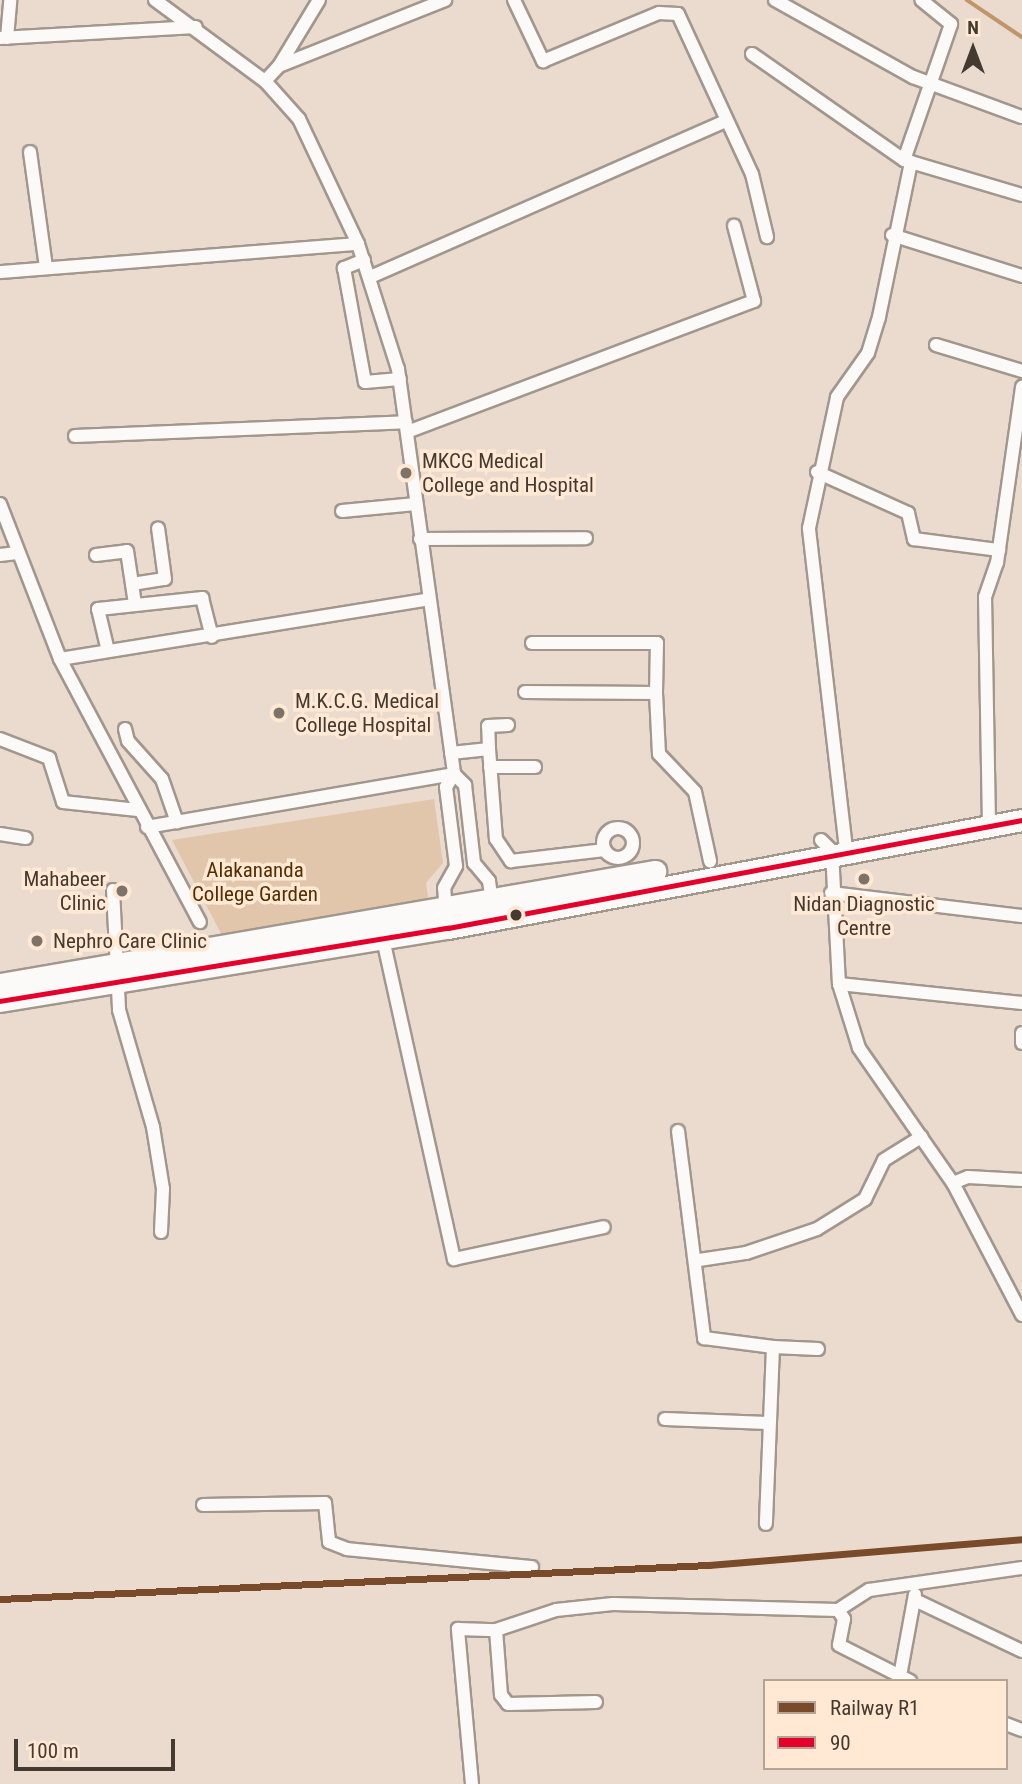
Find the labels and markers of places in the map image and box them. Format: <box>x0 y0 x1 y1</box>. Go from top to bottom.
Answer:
place label: MKCG Medical College and Hospital <box>422 448 594 498</box>
marker: MKCG Medical College and Hospital <box>396 463 416 483</box>
place label: M.K.C.G. Medical College Hospital <box>295 688 439 738</box>
marker: M.K.C.G. Medical College Hospital <box>269 703 289 723</box>
place label: Mahabeer Clinic <box>23 866 106 916</box>
marker: Nidan Diagnostic Centre <box>854 869 874 889</box>
marker: Mahabeer Clinic <box>112 881 132 901</box>
place label: Nidan Diagnostic Centre <box>793 891 935 941</box>
unlabelled marker <box>509 908 523 922</box>
place label: Nephro Care Clinic <box>53 928 207 954</box>
marker: Nephro Care Clinic <box>27 931 47 951</box>

